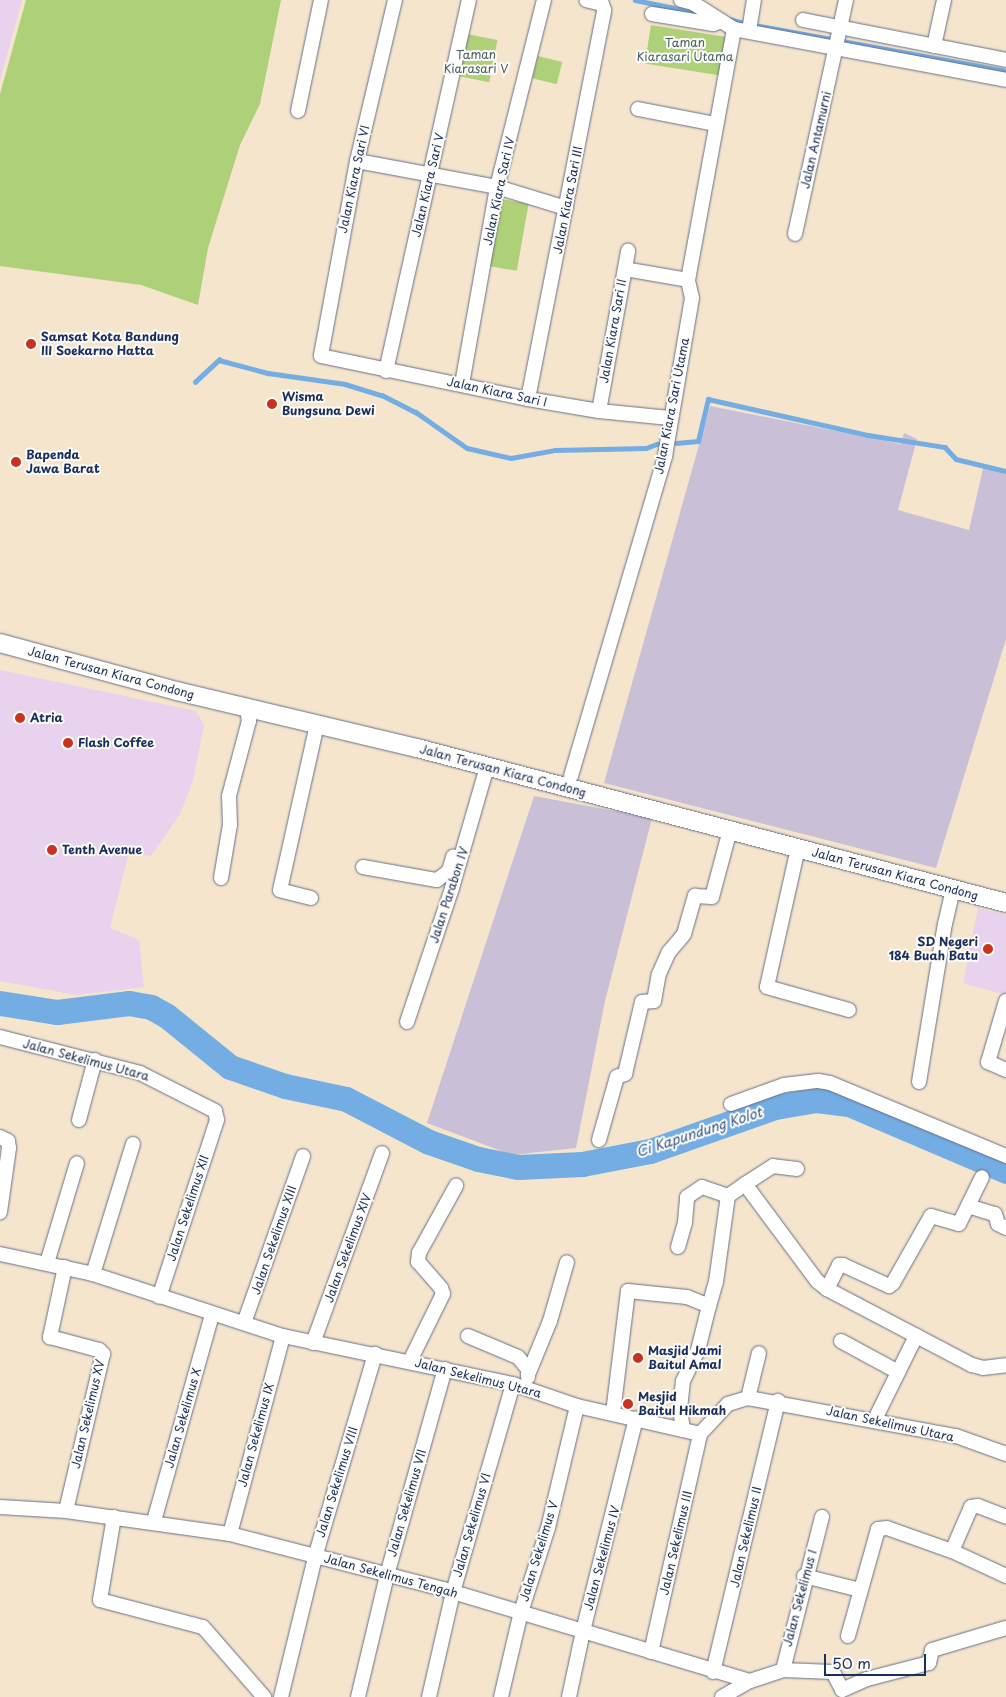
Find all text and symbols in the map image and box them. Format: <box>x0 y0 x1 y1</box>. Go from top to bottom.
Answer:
park label: Taman Kiarasari Utama <box>636 36 734 64</box>
park label: Taman Kiarasari V <box>443 48 509 76</box>
street label: Jalan Antamurni <box>798 90 834 190</box>
street label: Jalan Kiara Sari VI <box>335 123 373 235</box>
street label: Jalan Kiara Sari V <box>409 131 447 239</box>
street label: Jalan Kiara Sari IV <box>480 135 518 247</box>
street label: Jalan Kiara Sari III <box>550 145 586 255</box>
street label: Jalan Kiara Sari II <box>597 277 629 385</box>
place label: Samsat Kota Bandung III Soekarno Hatta <box>41 330 179 358</box>
street label: Jalan Kiara Sari Utama <box>652 336 692 476</box>
marker: Samsat Kota Bandung III Soekarno Hatta <box>25 338 37 350</box>
street label: Jalan Kiara Sari I <box>445 374 549 410</box>
place label: Wisma Bungsuna Dewi <box>282 390 374 418</box>
marker: Wisma Bungsuna Dewi <box>266 398 278 410</box>
place label: Bapenda Jawa Barat <box>26 448 99 476</box>
marker: Bapenda Jawa Barat <box>10 456 22 468</box>
street label: Jalan Terusan Kiara Condong <box>26 644 196 702</box>
place label: Atria <box>30 711 63 725</box>
marker: Atria <box>14 712 26 724</box>
place label: Flash Coffee <box>78 736 154 750</box>
marker: Flash Coffee <box>62 737 74 749</box>
street label: Jalan Terusan Kiara Condong <box>418 742 588 800</box>
place label: Tenth Avenue <box>62 843 142 857</box>
marker: Tenth Avenue <box>46 844 58 856</box>
street label: Jalan Parabon IV <box>427 845 471 945</box>
street label: Jalan Terusan Kiara Condong <box>810 845 980 903</box>
place label: SD Negeri 184 Buah Batu <box>888 935 978 963</box>
marker: SD Negeri 184 Buah Batu <box>982 943 994 955</box>
street label: Jalan Sekelimus Utara <box>21 1036 151 1084</box>
water label: Ci Kapundung Kolot <box>633 1103 765 1161</box>
street label: Jalan Sekelimus XII <box>164 1153 212 1263</box>
street label: Jalan Sekelimus XIII <box>248 1183 300 1297</box>
street label: Jalan Sekelimus XIV <box>321 1191 375 1305</box>
place label: Masjid Jami Baitul Amal <box>648 1344 722 1372</box>
marker: Masjid Jami Baitul Amal <box>632 1352 644 1364</box>
street label: Jalan Sekelimus Utara <box>413 1355 543 1401</box>
street label: Jalan Sekelimus XV <box>68 1357 108 1471</box>
street label: Jalan Sekelimus X <box>162 1366 204 1470</box>
street label: Jalan Sekelimus IX <box>235 1381 277 1489</box>
place label: Mesjid Baitul Hikmah <box>638 1390 726 1418</box>
marker: Mesjid Baitul Hikmah <box>622 1398 634 1410</box>
street label: Jalan Sekelimus Utara <box>825 1403 955 1445</box>
street label: Jalan Sekelimus VIII <box>313 1425 361 1539</box>
street label: Jalan Sekelimus VII <box>385 1447 429 1559</box>
street label: Jalan Sekelimus VI <box>450 1471 494 1579</box>
street label: Jalan Sekelimus II <box>727 1485 765 1589</box>
street label: Jalan Sekelimus III <box>657 1489 695 1597</box>
street label: Jalan Sekelimus V <box>517 1499 561 1603</box>
street label: Jalan Sekelimus IV <box>581 1504 623 1612</box>
street label: Jalan Sekelimus I <box>780 1548 820 1648</box>
street label: Jalan Sekelimus Tengah <box>322 1551 460 1601</box>
scale bar <box>826 1644 928 1676</box>
text: 50 m <box>832 1651 871 1674</box>

